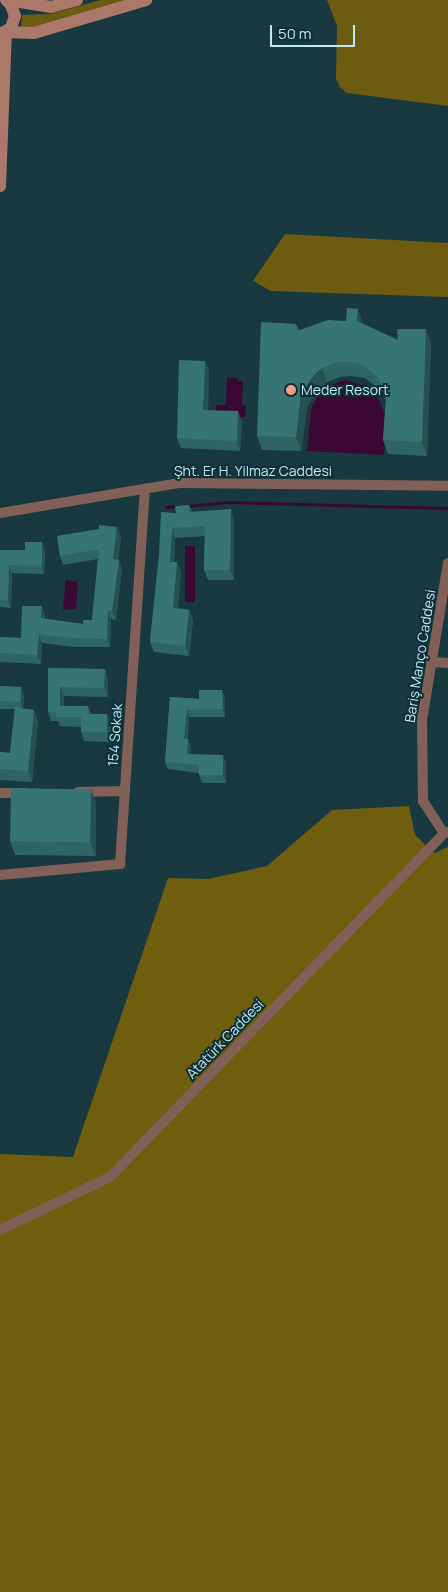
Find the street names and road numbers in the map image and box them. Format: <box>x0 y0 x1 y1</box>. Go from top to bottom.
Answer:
street label: Şht. Er H. Yilmaz Caddesi <box>174 463 332 479</box>
street label: Bariş Manço Caddesi <box>401 588 439 724</box>
street label: 154 Sokak <box>104 703 126 767</box>
street label: Atatürk Caddesi <box>183 996 267 1082</box>

